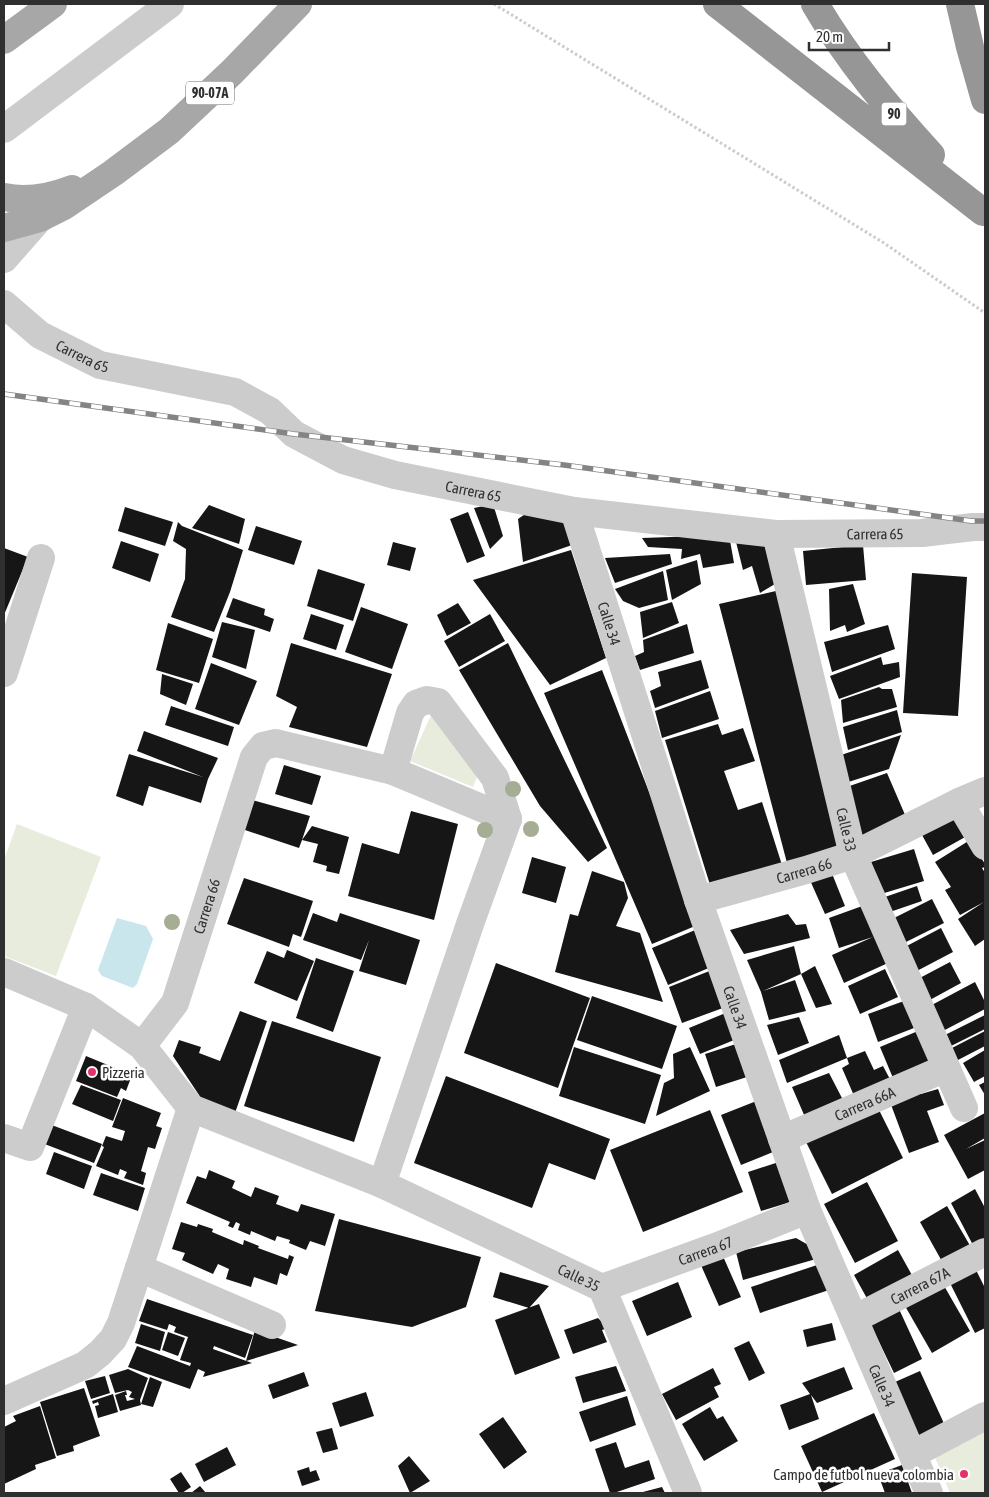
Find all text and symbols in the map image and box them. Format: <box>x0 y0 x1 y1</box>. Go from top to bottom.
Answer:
scale bar <box>809 20 889 52</box>
text: 20 m <box>816 28 843 45</box>
road number: 90-07A <box>186 82 234 105</box>
road number: 90 <box>882 102 906 126</box>
street label: Carrera 65 <box>53 336 110 375</box>
street label: Carrera 65 <box>444 477 503 505</box>
street label: Carrera 65 <box>847 525 904 542</box>
street label: Calle 34 <box>595 600 625 647</box>
street label: Calle 33 <box>833 806 860 853</box>
street label: Carrera 66 <box>774 854 834 886</box>
street label: Carrera 66 <box>189 876 223 936</box>
street label: Calle 34 <box>720 983 751 1031</box>
place label: Pizzeria <box>102 1064 145 1081</box>
marker: Pizzeria <box>86 1066 98 1078</box>
street label: Carrera 66A <box>832 1082 898 1124</box>
street label: Carrera 67 <box>676 1232 735 1268</box>
street label: Calle 35 <box>555 1260 603 1294</box>
street label: Carrera 67A <box>887 1263 953 1307</box>
street label: Calle 34 <box>866 1362 899 1409</box>
place label: Campo de futbol nueva colombia <box>773 1466 954 1483</box>
marker: Campo de futbol nueva colombia <box>958 1468 970 1480</box>

